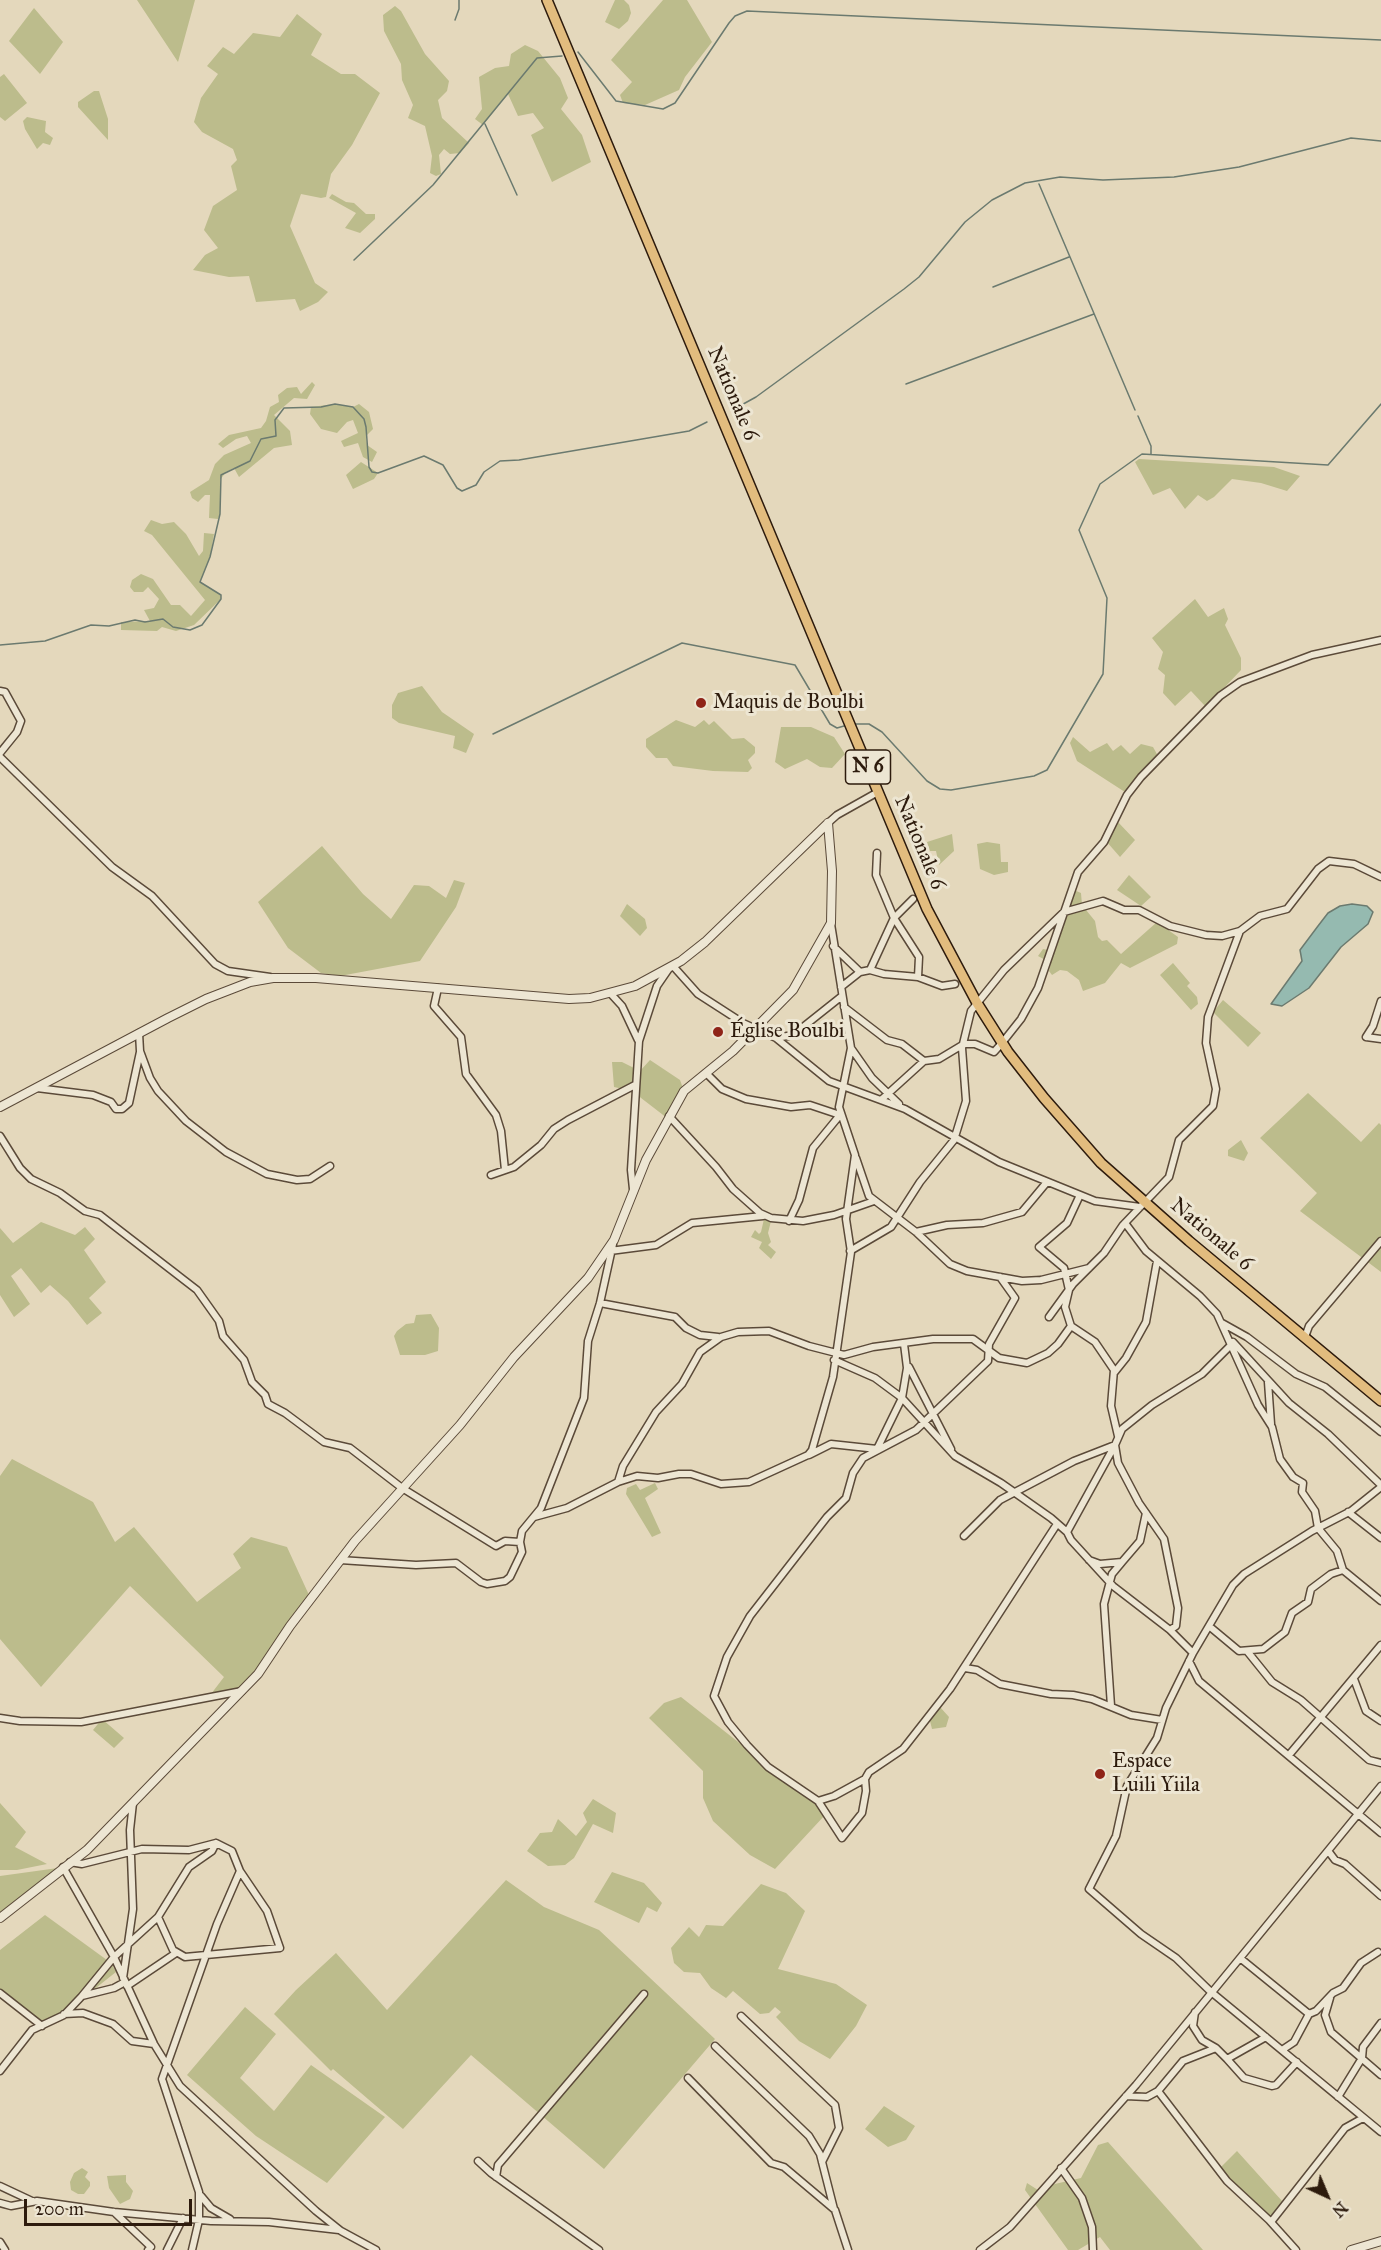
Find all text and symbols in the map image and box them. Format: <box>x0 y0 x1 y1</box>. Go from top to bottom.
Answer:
street label: Nationale 6 <box>701 343 763 445</box>
place label: Maquis de Boulbi <box>713 690 864 716</box>
marker: Maquis de Boulbi <box>694 696 708 710</box>
road number: N 6 <box>846 750 890 784</box>
street label: Nationale 6 <box>888 792 950 894</box>
place label: Église Boulbi <box>730 1019 845 1045</box>
marker: Église Boulbi <box>711 1025 725 1039</box>
street label: Nationale 6 <box>1165 1193 1257 1277</box>
place label: Espace Luili Yiila <box>1112 1749 1200 1799</box>
marker: Espace Luili Yiila <box>1093 1767 1107 1781</box>
north arrow <box>1297 2166 1357 2226</box>
scale bar <box>27 2187 195 2225</box>
text: 200 m <box>35 2198 84 2220</box>
text: N <box>1328 2198 1351 2221</box>

